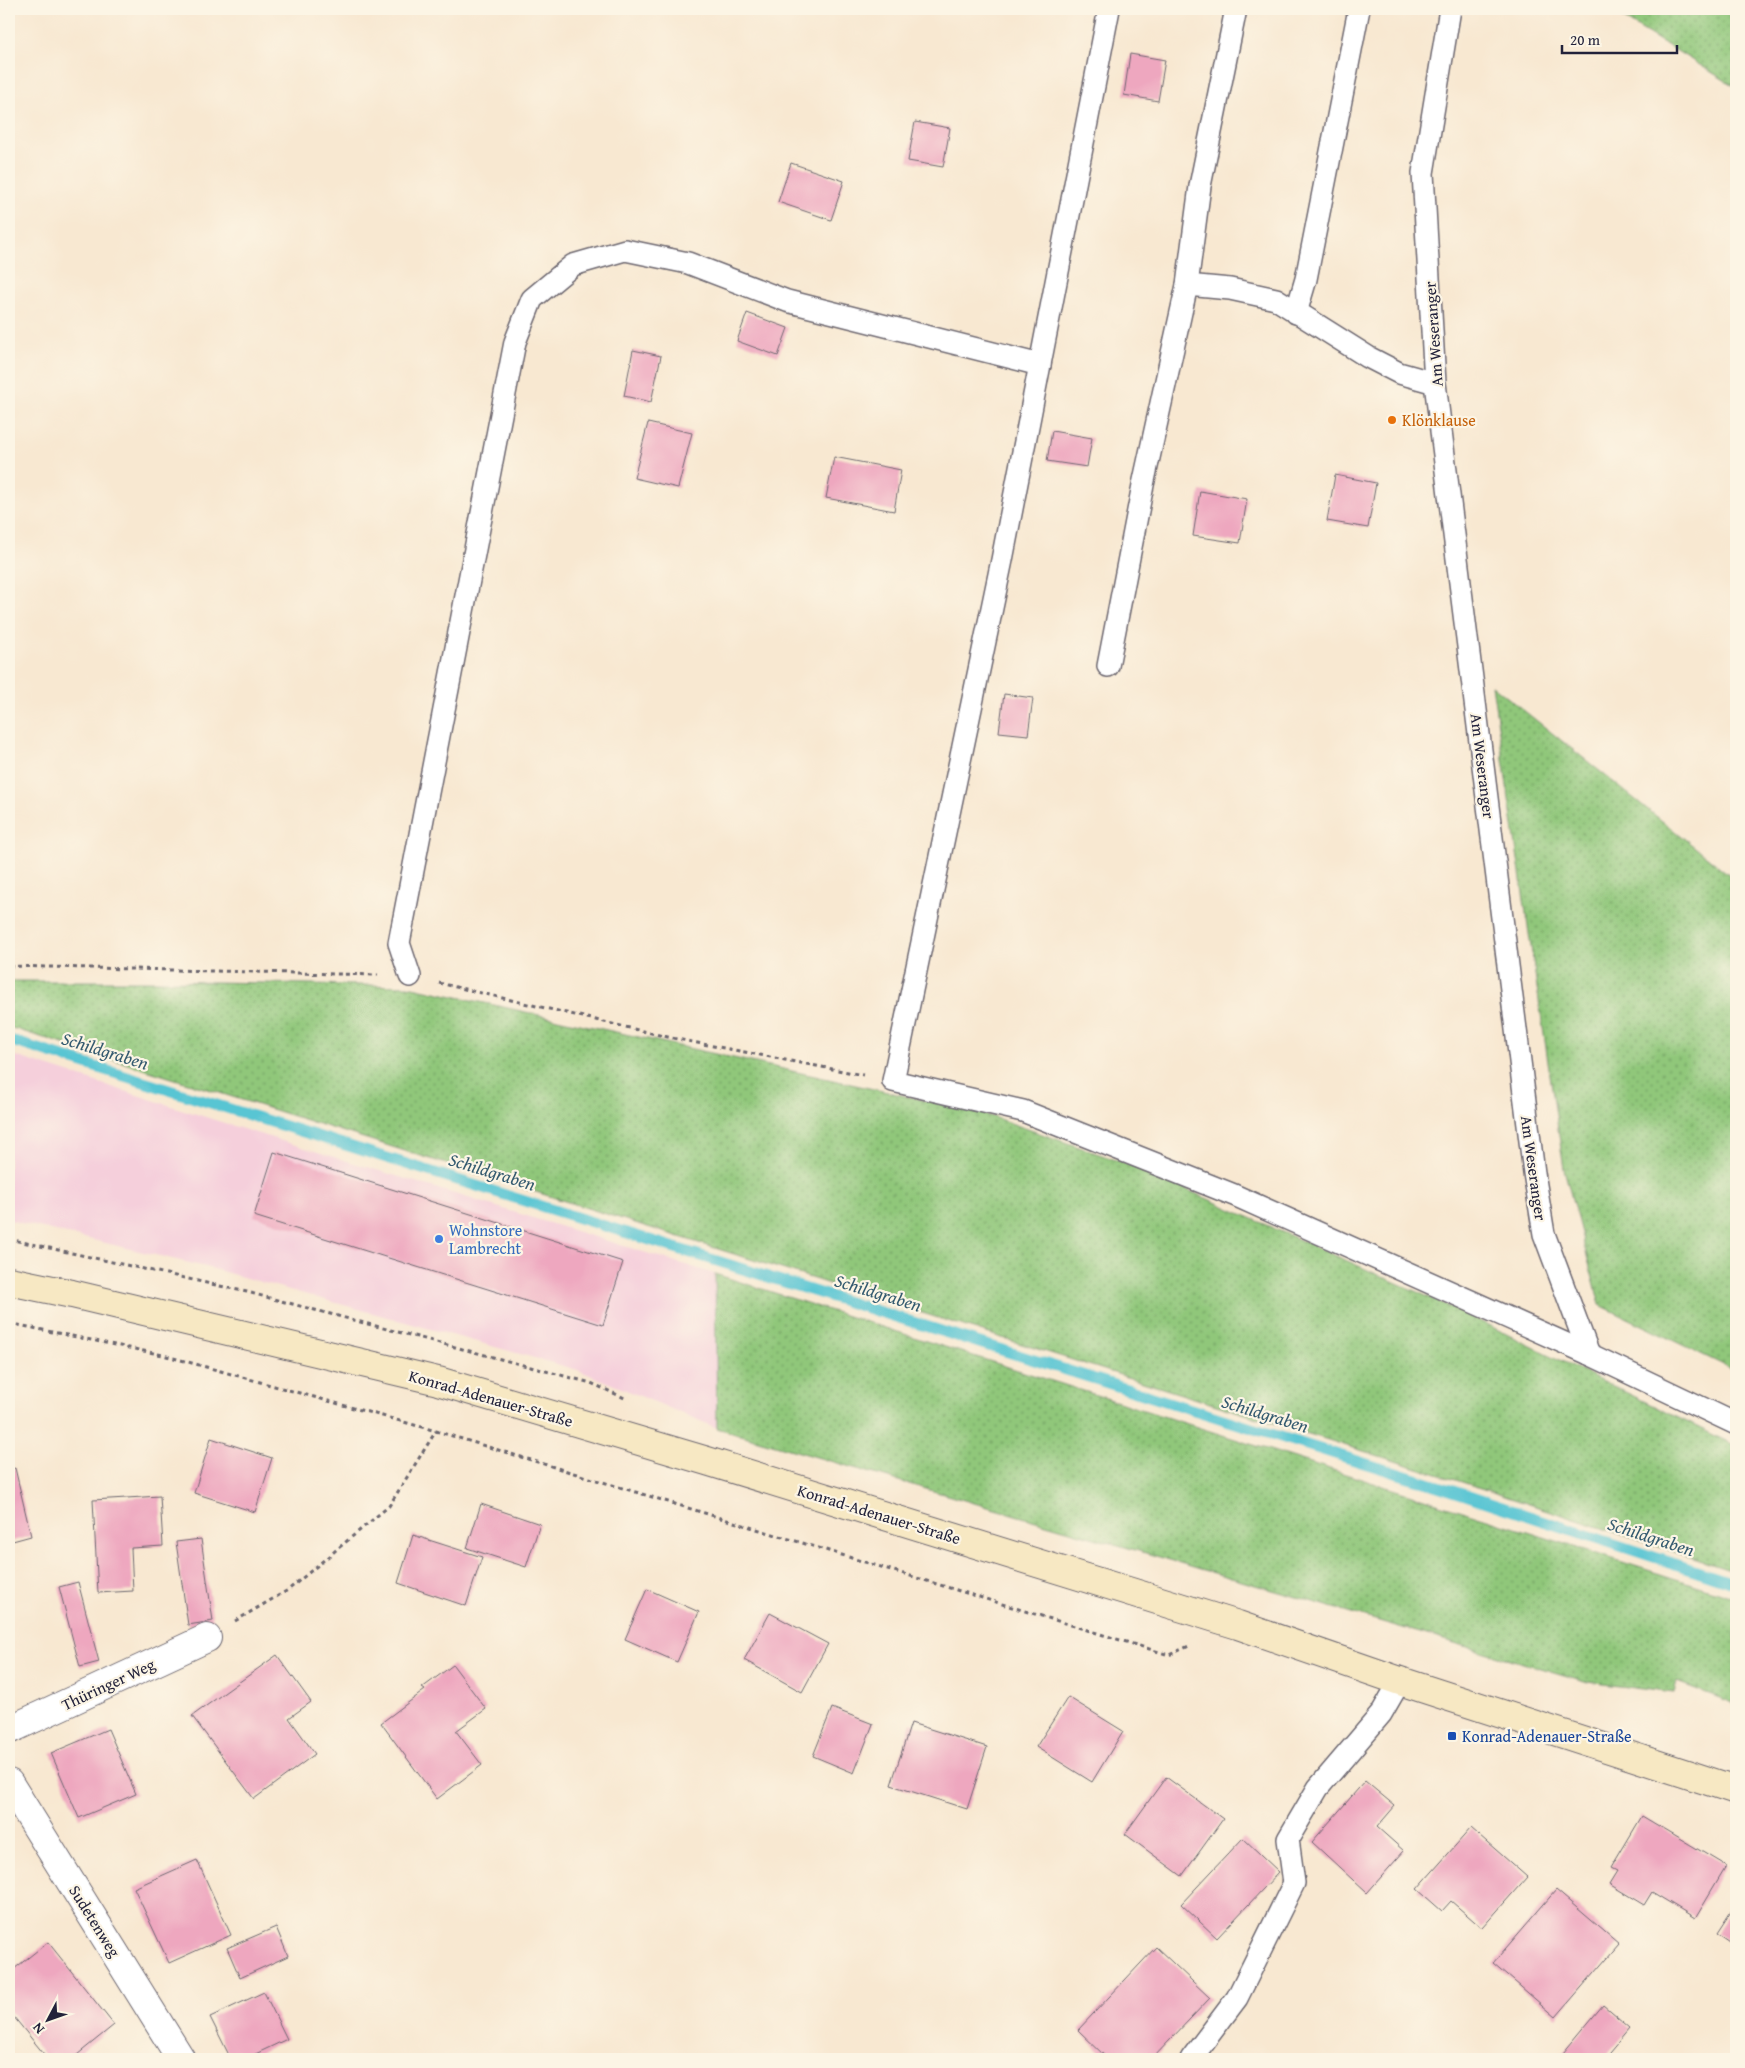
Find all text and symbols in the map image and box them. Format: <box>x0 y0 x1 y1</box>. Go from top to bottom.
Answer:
scale bar <box>1562 22 1678 54</box>
text: 20 m <box>1570 29 1601 50</box>
street label: Am Weseranger <box>1417 280 1449 388</box>
place label: Klönklause <box>1402 408 1476 432</box>
marker: Klönklause <box>1386 414 1398 426</box>
street label: Am Weseranger <box>1465 712 1501 820</box>
water label: Schildgraben <box>58 1025 152 1077</box>
street label: Am Weseranger <box>1515 1114 1553 1222</box>
water label: Schildgraben <box>445 1146 539 1198</box>
place label: Wohnstore Lambrecht <box>449 1218 522 1260</box>
marker: Wohnstore Lambrecht <box>433 1233 445 1245</box>
water label: Schildgraben <box>831 1267 925 1319</box>
street label: Konrad-Adenauer-Straße <box>406 1363 576 1433</box>
water label: Schildgraben <box>1218 1388 1312 1440</box>
street label: Konrad-Adenauer-Straße <box>794 1478 964 1550</box>
water label: Schildgraben <box>1604 1510 1698 1563</box>
street label: Thüringer Weg <box>57 1652 159 1716</box>
place label: Konrad-Adenauer-Straße <box>1462 1724 1632 1748</box>
marker: Konrad-Adenauer-Straße <box>1446 1730 1458 1742</box>
street label: Sudetenweg <box>63 1880 127 1962</box>
north arrow <box>22 1996 72 2046</box>
text: N <box>27 2018 49 2039</box>

